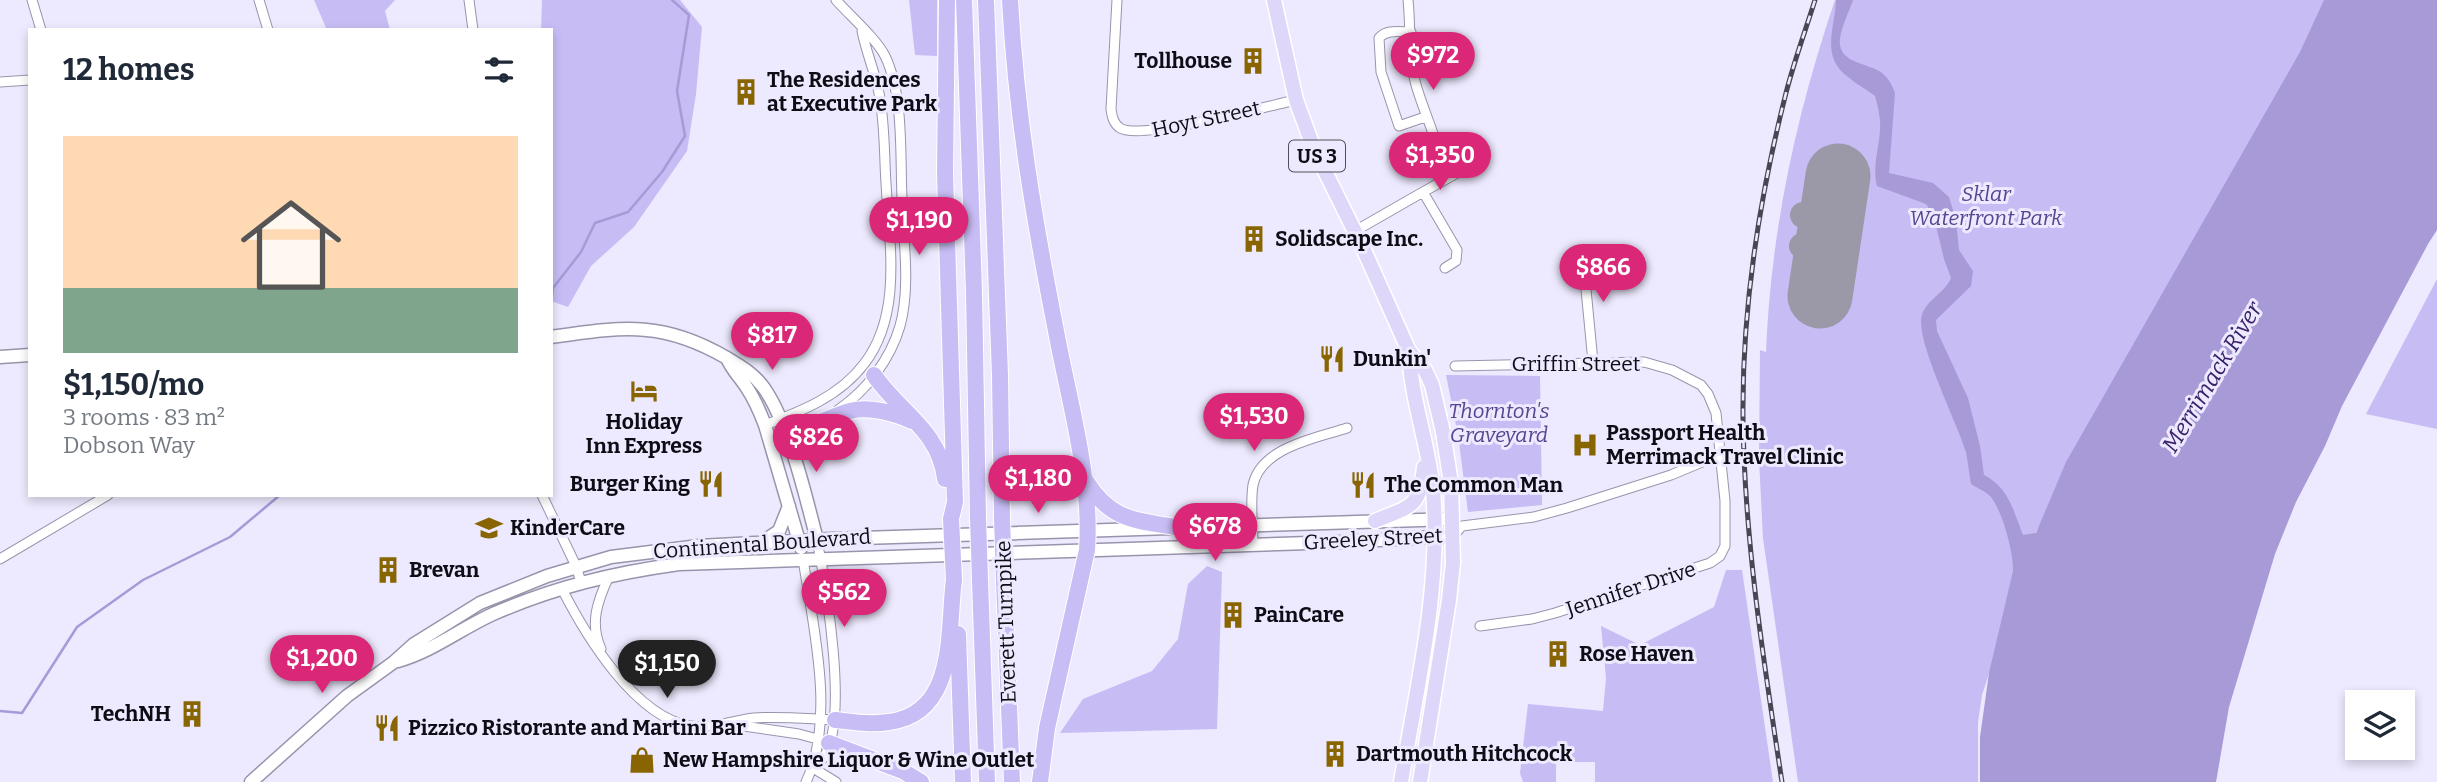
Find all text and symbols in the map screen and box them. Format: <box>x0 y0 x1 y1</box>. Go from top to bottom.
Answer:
pin: $972 <box>1392 32 1474 92</box>
text: $972 <box>1407 41 1459 69</box>
building icon: Tollhouse <box>1238 46 1268 76</box>
place label: Tollhouse <box>1134 48 1232 74</box>
icon: filters <box>480 51 518 89</box>
text: 12 homes <box>63 52 194 88</box>
place label: The Residences at Executive Park <box>767 67 938 117</box>
building icon: The Residences at Executive Park <box>731 77 761 107</box>
street label: Hoyt Street <box>1149 95 1263 143</box>
pin: $1,350 <box>1383 132 1497 192</box>
road number: US 3 <box>1289 140 1345 172</box>
text: $1,350 <box>1405 141 1475 169</box>
park label: Sklar Waterfront Park <box>1910 181 2063 231</box>
icon: home <box>228 182 354 308</box>
pin: $1,190 <box>862 198 976 257</box>
text: $1,190 <box>885 206 953 234</box>
building icon: Solidscape Inc. <box>1239 224 1269 254</box>
place label: Solidscape Inc. <box>1275 226 1423 252</box>
pin: $866 <box>1562 244 1644 304</box>
text: $866 <box>1576 253 1631 281</box>
water label: Merrimack River <box>2156 295 2269 457</box>
pin: $817 <box>731 312 813 372</box>
text: $817 <box>747 321 797 349</box>
restaurant icon: Dunkin' <box>1317 344 1347 374</box>
place label: Dunkin' <box>1353 346 1431 372</box>
street label: Griffin Street <box>1512 351 1641 377</box>
text: $1,150/mo <box>63 367 204 403</box>
hotel icon: Holiday Inn Express <box>629 376 659 406</box>
pin: $1,530 <box>1197 393 1311 453</box>
park label: Thornton's Graveyard <box>1448 398 1550 448</box>
text: $1,530 <box>1219 402 1289 430</box>
text: 3 rooms · 83 m² <box>63 403 225 431</box>
place label: Holiday Inn Express <box>586 409 702 459</box>
pin: $826 <box>775 414 857 474</box>
place label: Passport Health Merrimack Travel Clinic <box>1606 420 1844 470</box>
text: $826 <box>789 423 843 451</box>
hospital icon: Passport Health Merrimack Travel Clinic <box>1570 430 1600 460</box>
text: Dobson Way <box>63 431 195 459</box>
pin: $1,180 <box>981 456 1095 515</box>
text: $1,180 <box>1004 464 1072 492</box>
restaurant icon: Burger King <box>696 469 726 499</box>
restaurant icon: The Common Man <box>1348 470 1378 500</box>
place label: Burger King <box>570 471 690 497</box>
place label: The Common Man <box>1384 472 1564 498</box>
pin: $678 <box>1174 504 1256 563</box>
text: $678 <box>1188 512 1242 540</box>
school or university icon: KinderCare <box>474 513 504 543</box>
place label: KinderCare <box>510 515 625 541</box>
street label: Greeley Street <box>1303 522 1443 556</box>
street label: Continental Boulevard <box>652 523 872 565</box>
street label: Everett Turnpike <box>990 540 1022 704</box>
building icon: Brevan <box>373 555 403 585</box>
street label: Jennifer Drive <box>1562 556 1699 623</box>
place label: Brevan <box>409 557 480 583</box>
pin: $562 <box>803 570 885 629</box>
text: $562 <box>818 578 870 606</box>
building icon: PainCare <box>1218 600 1248 630</box>
place label: PainCare <box>1254 602 1344 628</box>
pin: $1,200 <box>265 636 379 695</box>
building icon: Rose Haven <box>1543 639 1573 669</box>
pin: $1,150 <box>610 640 724 700</box>
place label: Rose Haven <box>1579 641 1695 667</box>
text: $1,200 <box>286 644 358 672</box>
text: $1,150 <box>634 649 700 677</box>
map controls <box>2345 690 2415 760</box>
button: layers <box>2345 690 2415 760</box>
building icon: TechNH <box>177 699 207 729</box>
place label: TechNH <box>91 701 171 727</box>
restaurant icon: Pizzico Ristorante and Martini Bar <box>372 713 402 743</box>
place label: Pizzico Ristorante and Martini Bar <box>408 715 746 741</box>
building icon: Dartmouth Hitchcock <box>1320 739 1350 769</box>
place label: Dartmouth Hitchcock <box>1356 741 1573 767</box>
shop icon: New Hampshire Liquor & Wine Outlet <box>627 745 657 775</box>
place label: New Hampshire Liquor & Wine Outlet <box>663 747 1035 773</box>

